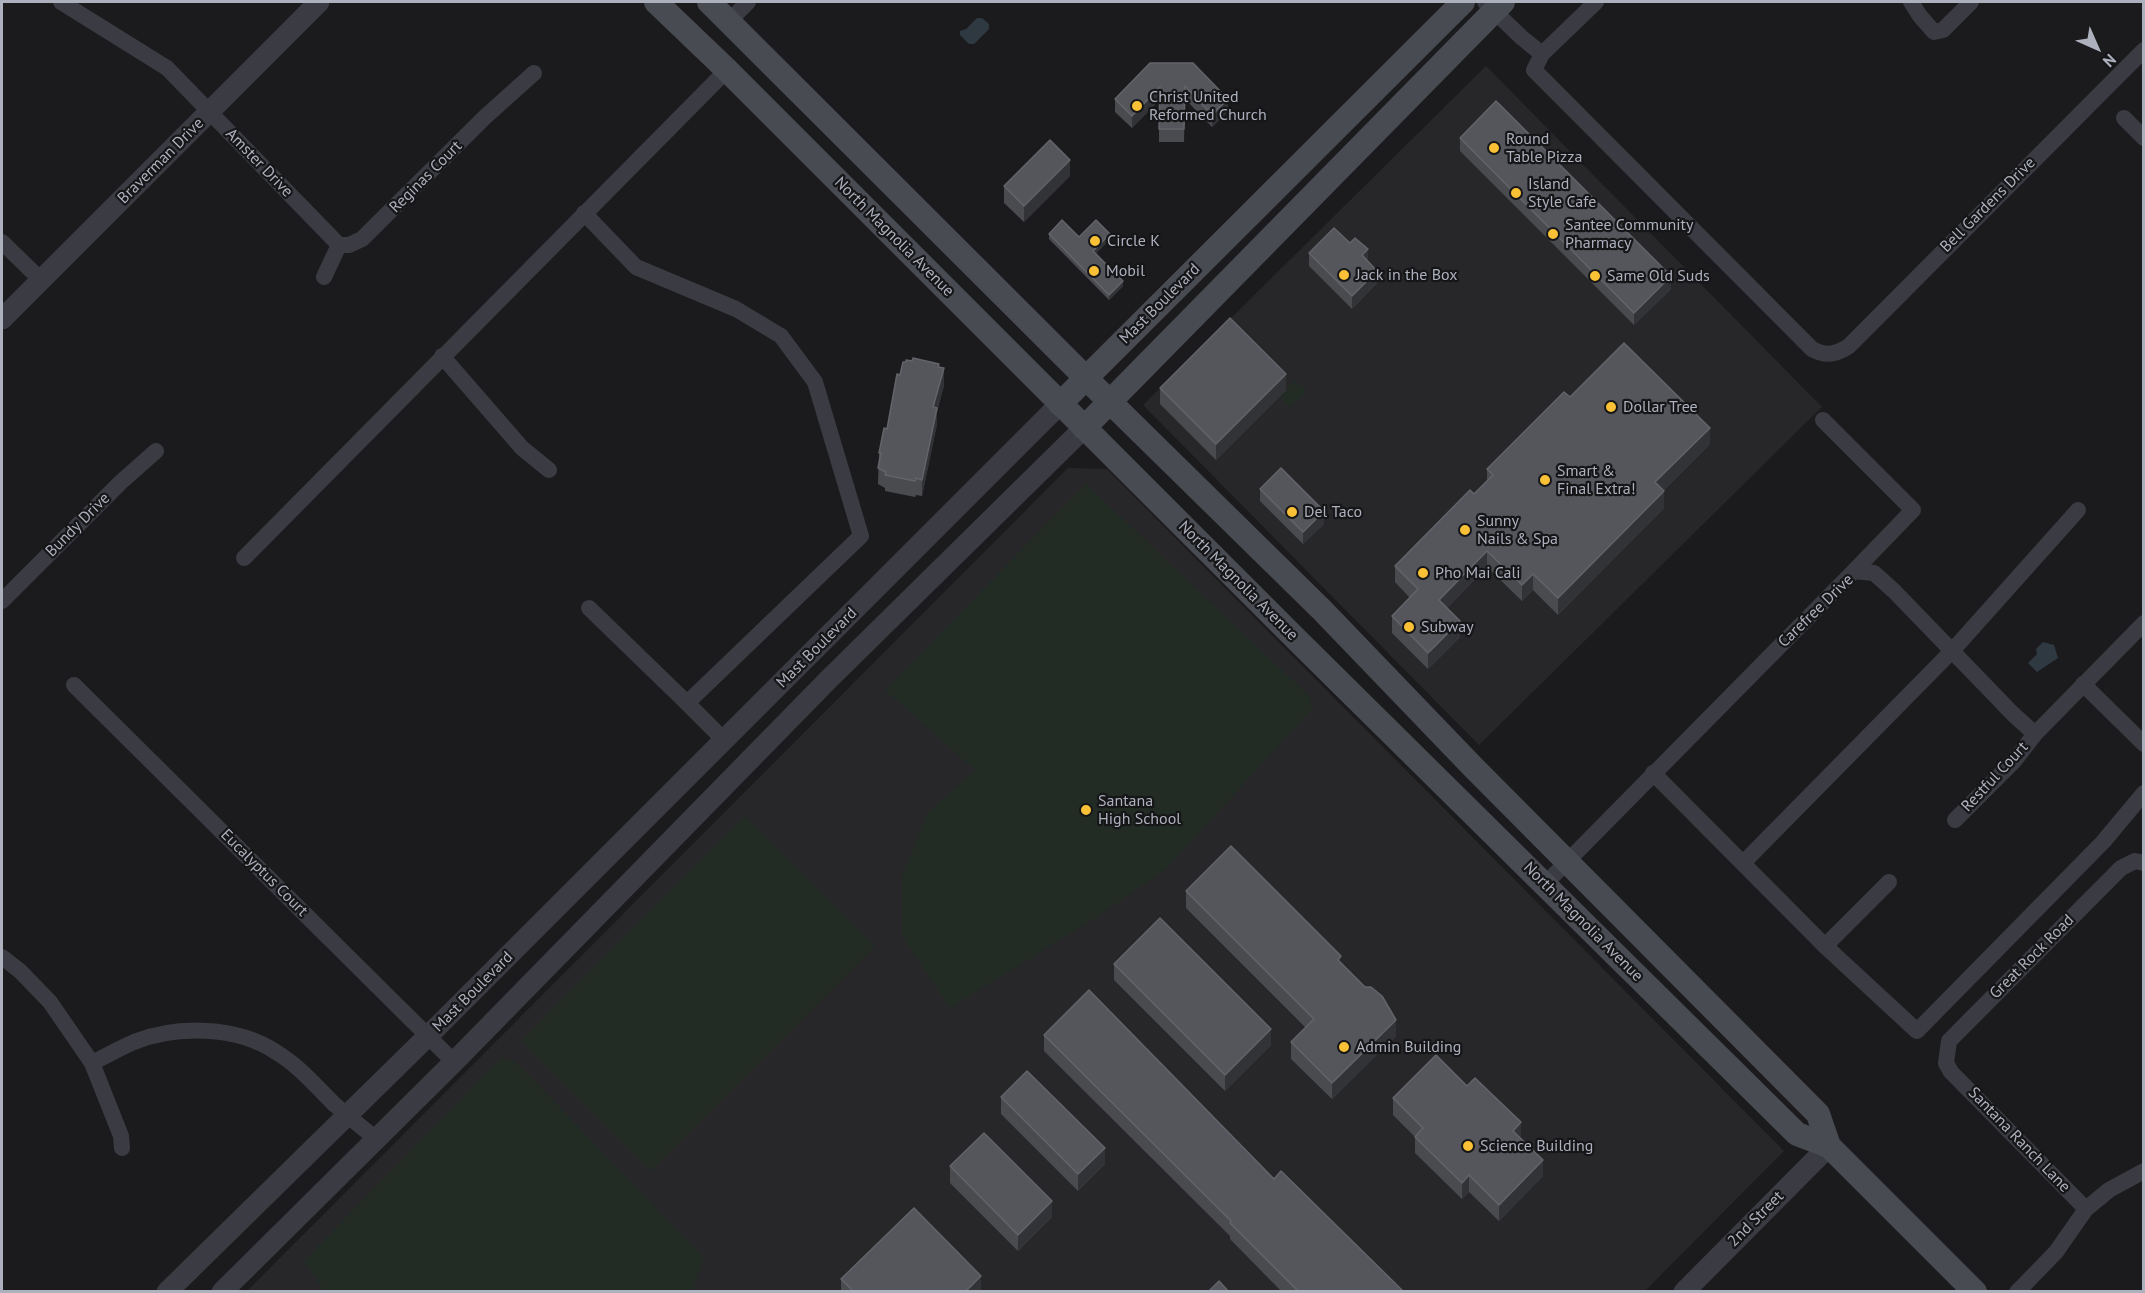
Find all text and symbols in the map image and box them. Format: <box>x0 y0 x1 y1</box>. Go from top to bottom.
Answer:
north arrow <box>2067 18 2127 78</box>
text: N <box>2099 50 2121 72</box>
place label: Christ United Reformed Church <box>1149 87 1267 125</box>
marker: Christ United Reformed Church <box>1130 99 1144 113</box>
street label: Braverman Drive <box>114 114 208 208</box>
street label: Amster Drive <box>222 125 296 201</box>
place label: Round Table Pizza <box>1506 129 1582 167</box>
street label: Reginas Court <box>386 137 466 217</box>
marker: Round Table Pizza <box>1487 141 1501 155</box>
street label: Bell Gardens Drive <box>1936 153 2040 257</box>
street label: North Magnolia Avenue <box>830 173 958 301</box>
place label: Island Style Cafe <box>1528 174 1596 212</box>
marker: Island Style Cafe <box>1509 186 1523 200</box>
place label: Santee Community Pharmacy <box>1565 215 1693 253</box>
marker: Santee Community Pharmacy <box>1546 227 1560 241</box>
place label: Circle K <box>1107 231 1160 251</box>
marker: Circle K <box>1088 234 1102 248</box>
street label: Mast Boulevard <box>1116 260 1204 348</box>
place label: Mobil <box>1106 261 1145 281</box>
marker: Mobil <box>1087 264 1101 278</box>
place label: Jack in the Box <box>1356 265 1457 285</box>
place label: Same Old Suds <box>1607 266 1710 286</box>
marker: Jack in the Box <box>1337 268 1351 282</box>
marker: Same Old Suds <box>1588 269 1602 283</box>
place label: Dollar Tree <box>1623 397 1698 417</box>
marker: Dollar Tree <box>1604 400 1618 414</box>
place label: Smart & Final Extra! <box>1557 461 1636 499</box>
marker: Smart & Final Extra! <box>1538 473 1552 487</box>
street label: Bundy Drive <box>42 489 114 561</box>
place label: Del Taco <box>1304 502 1362 522</box>
marker: Del Taco <box>1285 505 1299 519</box>
place label: Sunny Nails & Spa <box>1477 511 1558 549</box>
street label: North Magnolia Avenue <box>1174 517 1302 645</box>
marker: Sunny Nails & Spa <box>1458 523 1472 537</box>
place label: Pho Mai Cali <box>1435 563 1520 583</box>
marker: Pho Mai Cali <box>1416 566 1430 580</box>
street label: Carefree Drive <box>1774 570 1858 652</box>
street label: Mast Boulevard <box>773 604 861 692</box>
place label: Subway <box>1421 617 1474 637</box>
marker: Subway <box>1402 620 1416 634</box>
street label: Restful Court <box>1958 738 2032 816</box>
place label: Santana High School <box>1098 791 1181 829</box>
marker: Santana High School <box>1079 803 1093 817</box>
street label: Eucalyptus Court <box>216 825 312 921</box>
street label: North Magnolia Avenue <box>1519 858 1647 986</box>
street label: Great Rock Road <box>1986 911 2078 1003</box>
street label: Mast Boulevard <box>429 948 517 1036</box>
place label: Admin Building <box>1356 1037 1461 1057</box>
marker: Admin Building <box>1337 1040 1351 1054</box>
street label: Santana Ranch Lane <box>1964 1083 2074 1197</box>
place label: Science Building <box>1480 1136 1593 1156</box>
marker: Science Building <box>1461 1139 1475 1153</box>
street label: 2nd Street <box>1724 1187 1788 1251</box>

